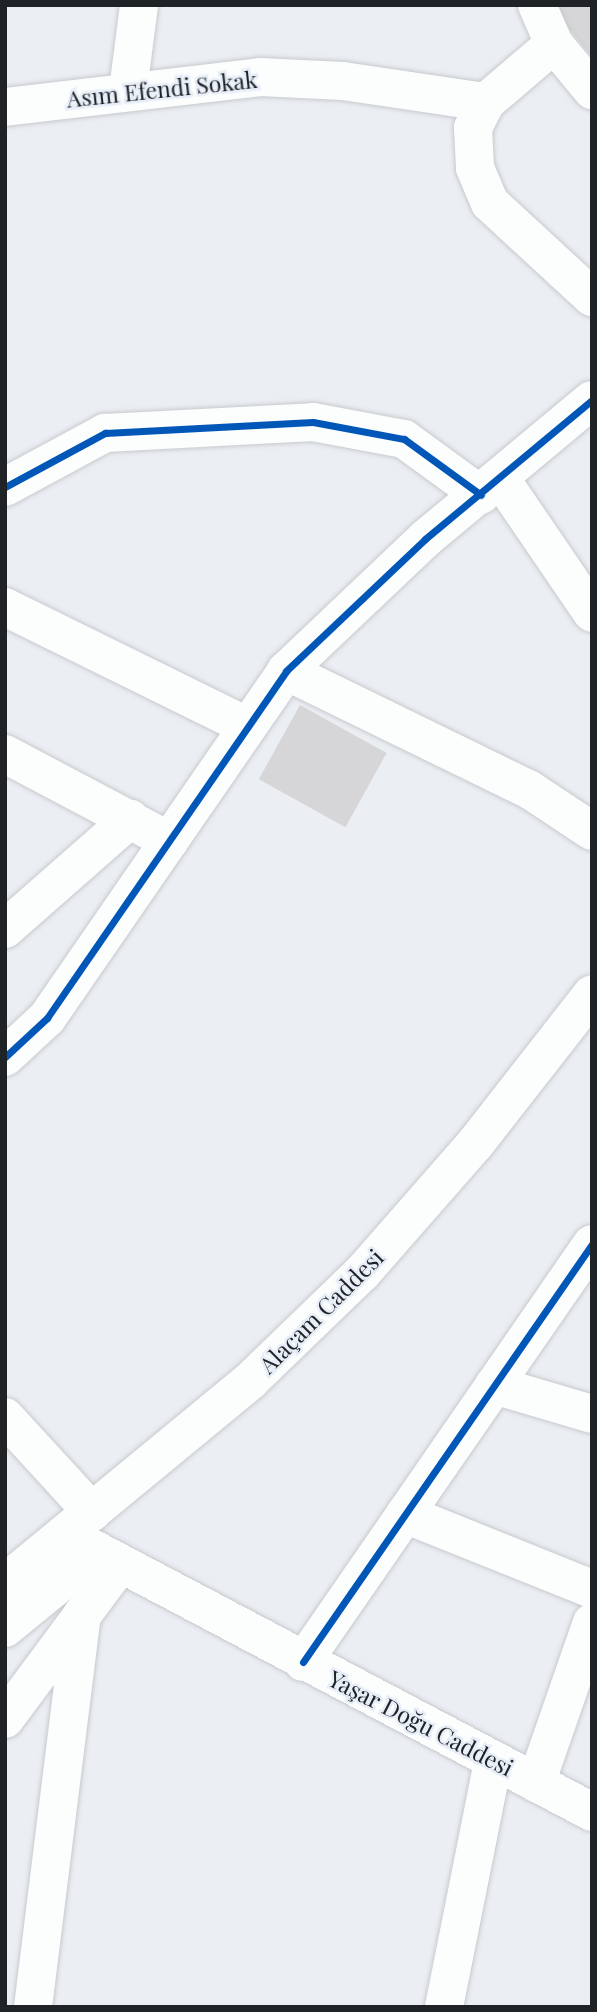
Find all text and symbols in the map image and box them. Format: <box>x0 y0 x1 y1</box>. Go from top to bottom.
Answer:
street label: Asım Efendi Sokak <box>65 65 259 113</box>
street label: Alaçam Caddesi <box>253 1243 389 1379</box>
street label: Yaşar Doğu Caddesi <box>324 1664 518 1782</box>

